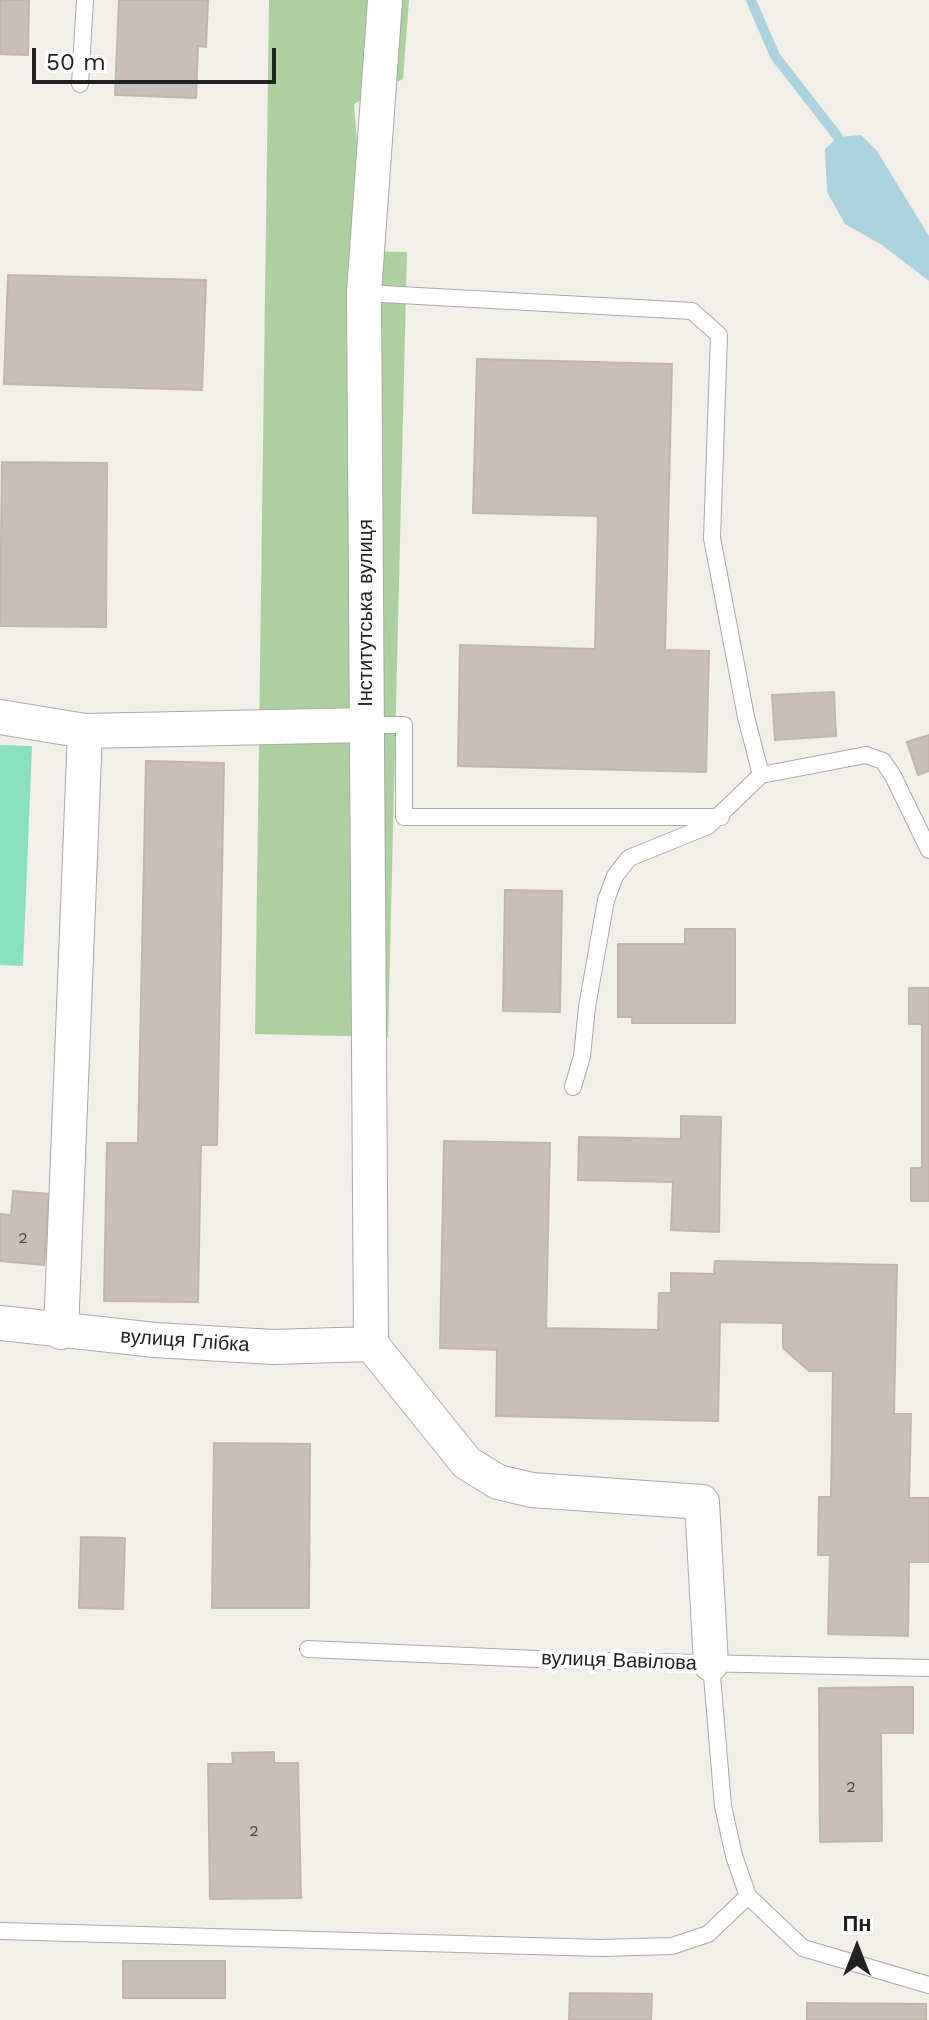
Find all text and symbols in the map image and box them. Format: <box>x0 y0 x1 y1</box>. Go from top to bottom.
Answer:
scale bar <box>36 32 280 82</box>
text: 50 m <box>46 48 106 76</box>
street label: Інститутська вулиця <box>354 519 378 707</box>
house number: 2 <box>18 1228 28 1248</box>
street label: вулиця Глібка <box>120 1325 250 1357</box>
street label: вулиця Вавілова <box>541 1646 697 1676</box>
house number: 2 <box>846 1777 856 1797</box>
house number: 2 <box>249 1821 259 1841</box>
north arrow <box>817 1908 897 1988</box>
text: Пн <box>842 1911 872 1936</box>

